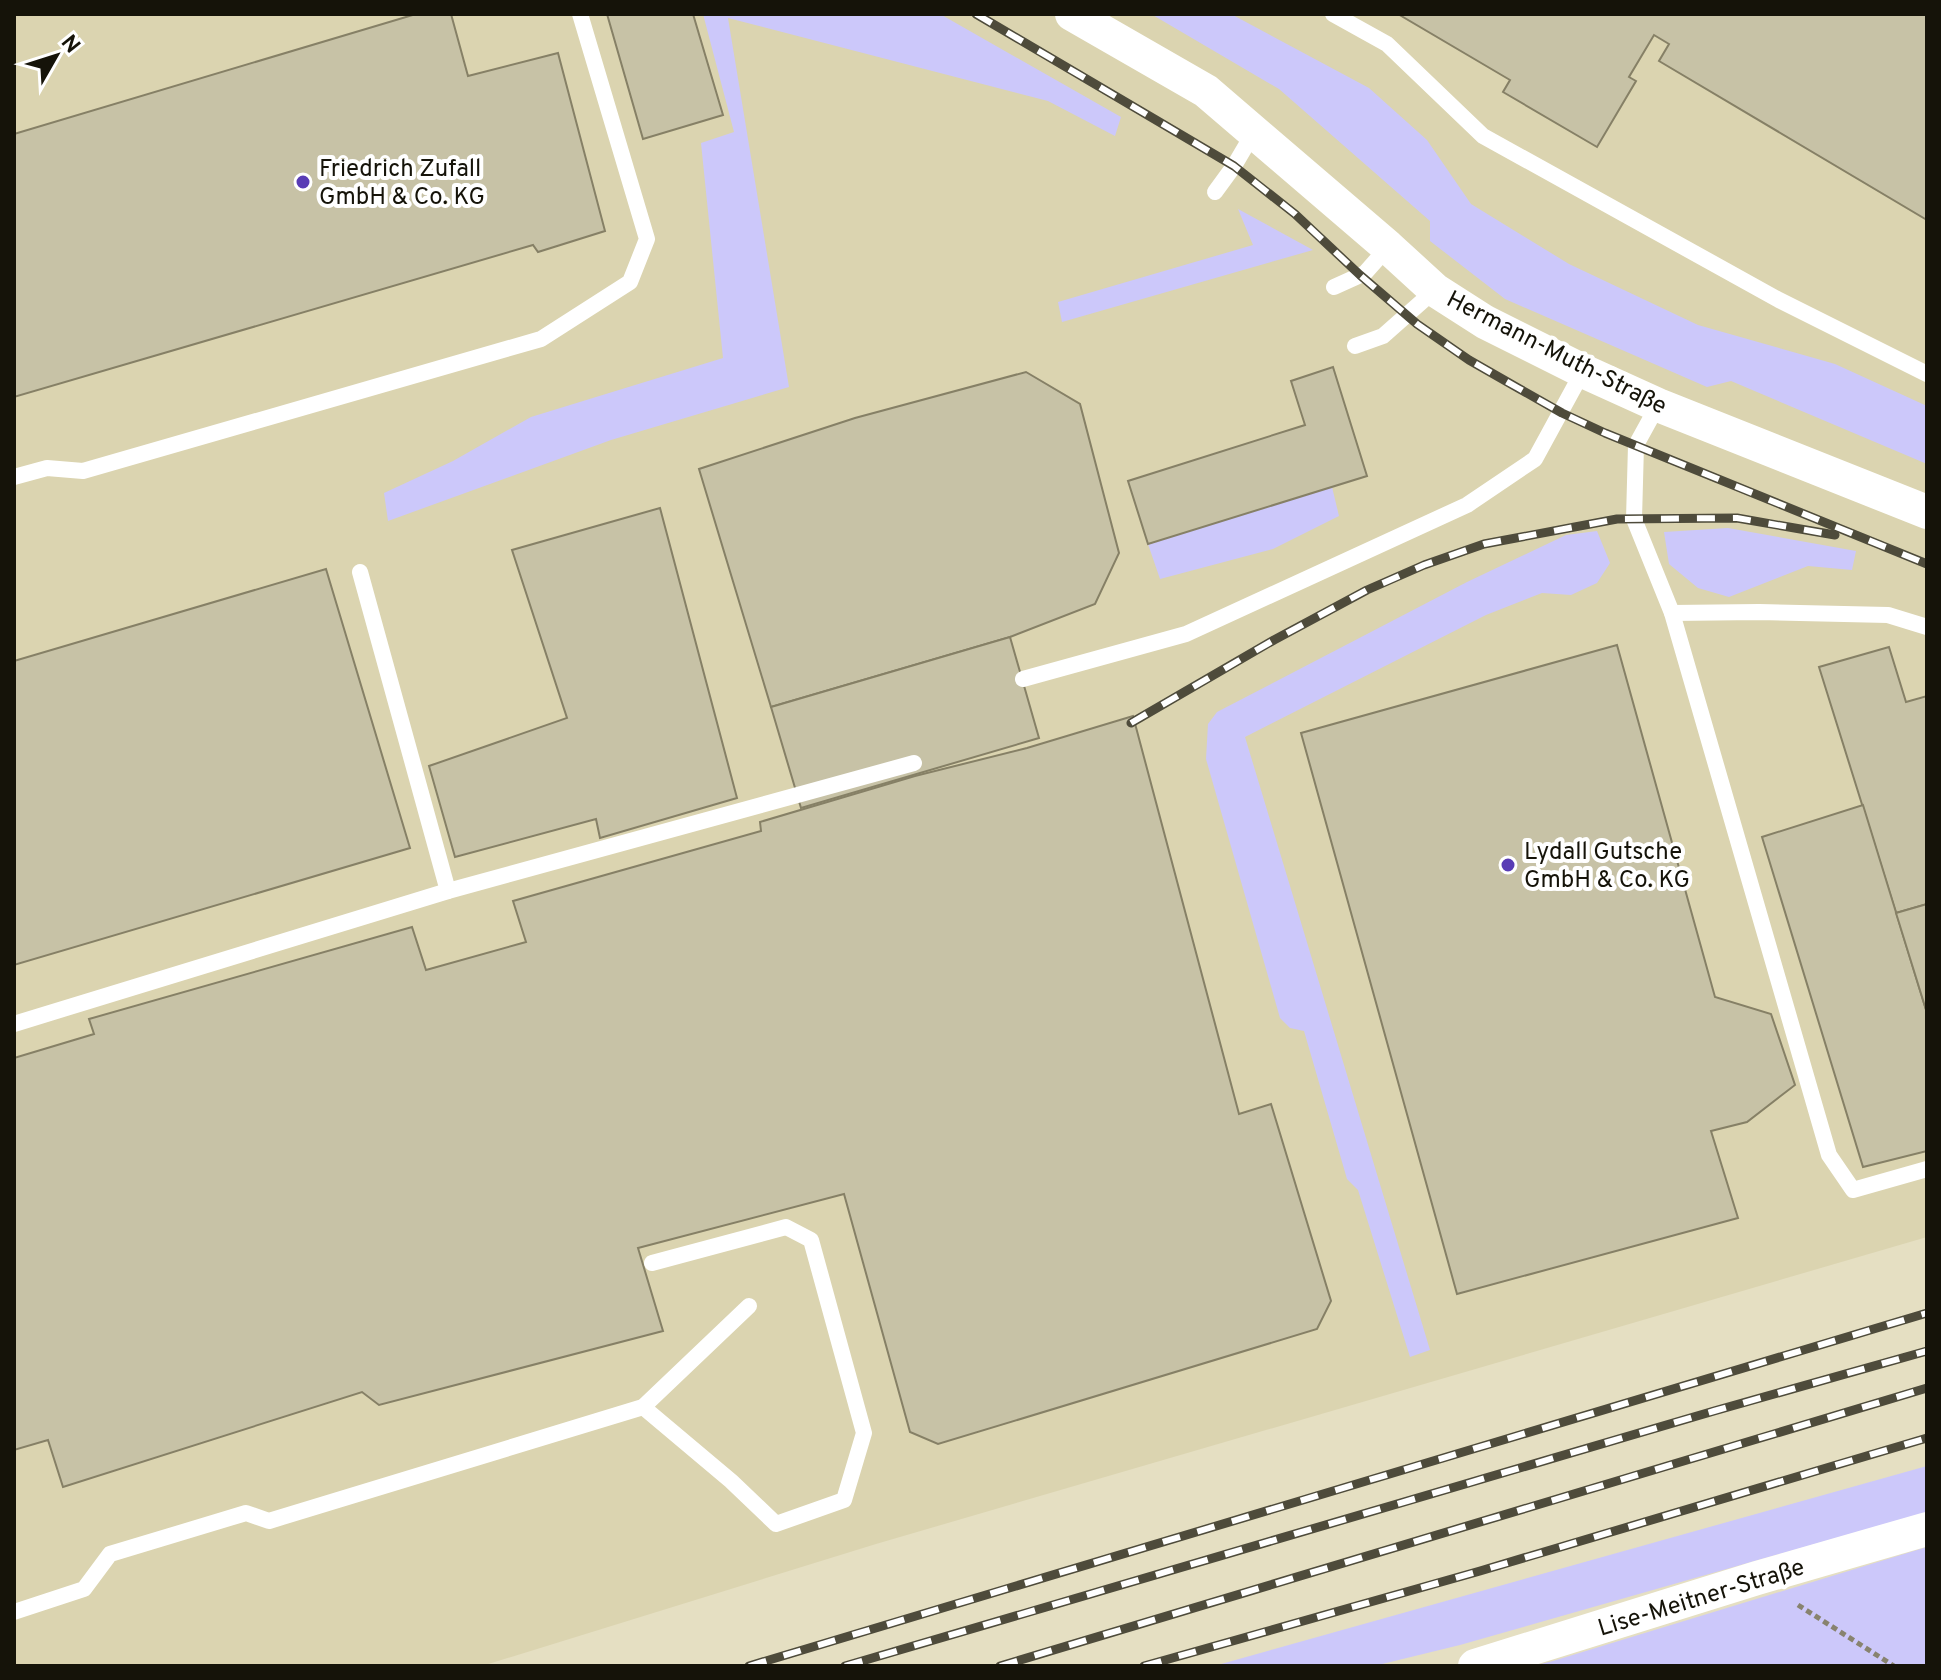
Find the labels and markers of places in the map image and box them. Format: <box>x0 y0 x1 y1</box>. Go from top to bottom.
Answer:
place label: Friedrich Zufall GmbH & Co. KG <box>319 155 485 213</box>
marker: Friedrich Zufall GmbH & Co. KG <box>294 173 312 191</box>
place label: Lydall Gutsche GmbH & Co. KG <box>1524 838 1690 896</box>
marker: Lydall Gutsche GmbH & Co. KG <box>1499 856 1517 874</box>

